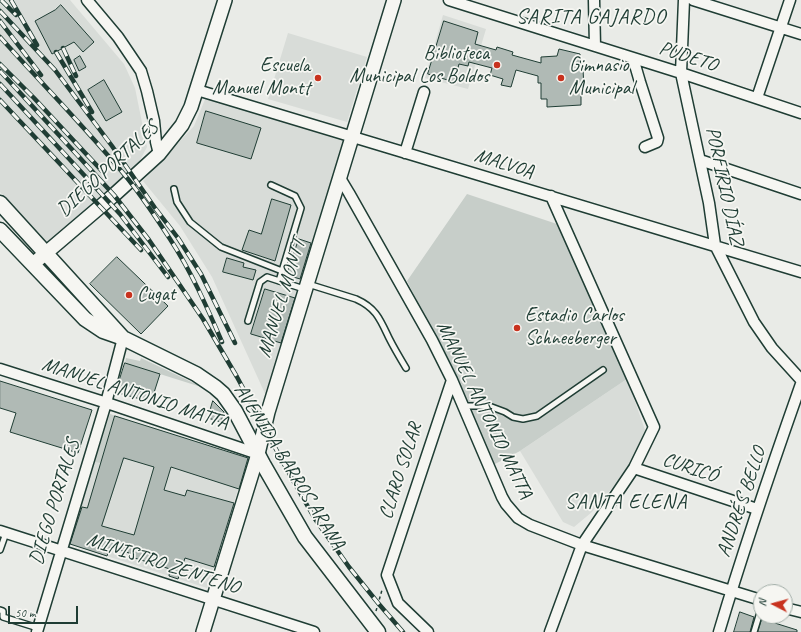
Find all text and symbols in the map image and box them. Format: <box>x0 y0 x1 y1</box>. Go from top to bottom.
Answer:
district label: SARITA GAJARDO <box>517 4 665 30</box>
street label: PUDETO <box>656 36 720 78</box>
place label: Biblioteca Municipal Los Boldos <box>350 42 489 89</box>
place label: Escuela Manuel Montt <box>212 54 310 101</box>
place label: Gimnasio Municipal <box>569 54 634 101</box>
marker: Biblioteca Municipal Los Boldos <box>492 60 502 70</box>
marker: Escuela Manuel Montt <box>313 73 323 83</box>
marker: Gimnasio Municipal <box>556 73 566 83</box>
street label: DIEGO PORTALES <box>52 116 164 222</box>
street label: PORFIRIO DÍAZ <box>700 125 748 247</box>
street label: MALVOA <box>472 144 536 184</box>
street label: MANUEL MONTT <box>253 236 311 360</box>
place label: Cugat <box>137 283 175 307</box>
marker: Cugat <box>124 290 134 300</box>
place label: Estadio Carlos Schneeberger <box>525 304 624 351</box>
street label: MANUEL ANTONIO MATTA <box>431 317 537 503</box>
marker: Estadio Carlos Schneeberger <box>512 323 522 333</box>
street label: MANUEL ANTONIO MATTA <box>39 353 231 435</box>
street label: AVENIDA BARROS ARANA <box>228 380 350 554</box>
street label: CLARO SOLAR <box>374 420 428 522</box>
street label: DIEGO PORTALES <box>25 436 85 568</box>
street label: ANDRÉS BELLO <box>712 444 772 560</box>
street label: CURICÓ <box>659 448 721 488</box>
district label: SANTA ELENA <box>566 489 686 515</box>
street label: MINISTRO ZENTENO <box>84 528 242 600</box>
north arrow <box>753 584 793 624</box>
scale bar <box>10 598 80 624</box>
text: N <box>755 599 769 607</box>
text: 50 m <box>15 605 35 621</box>

